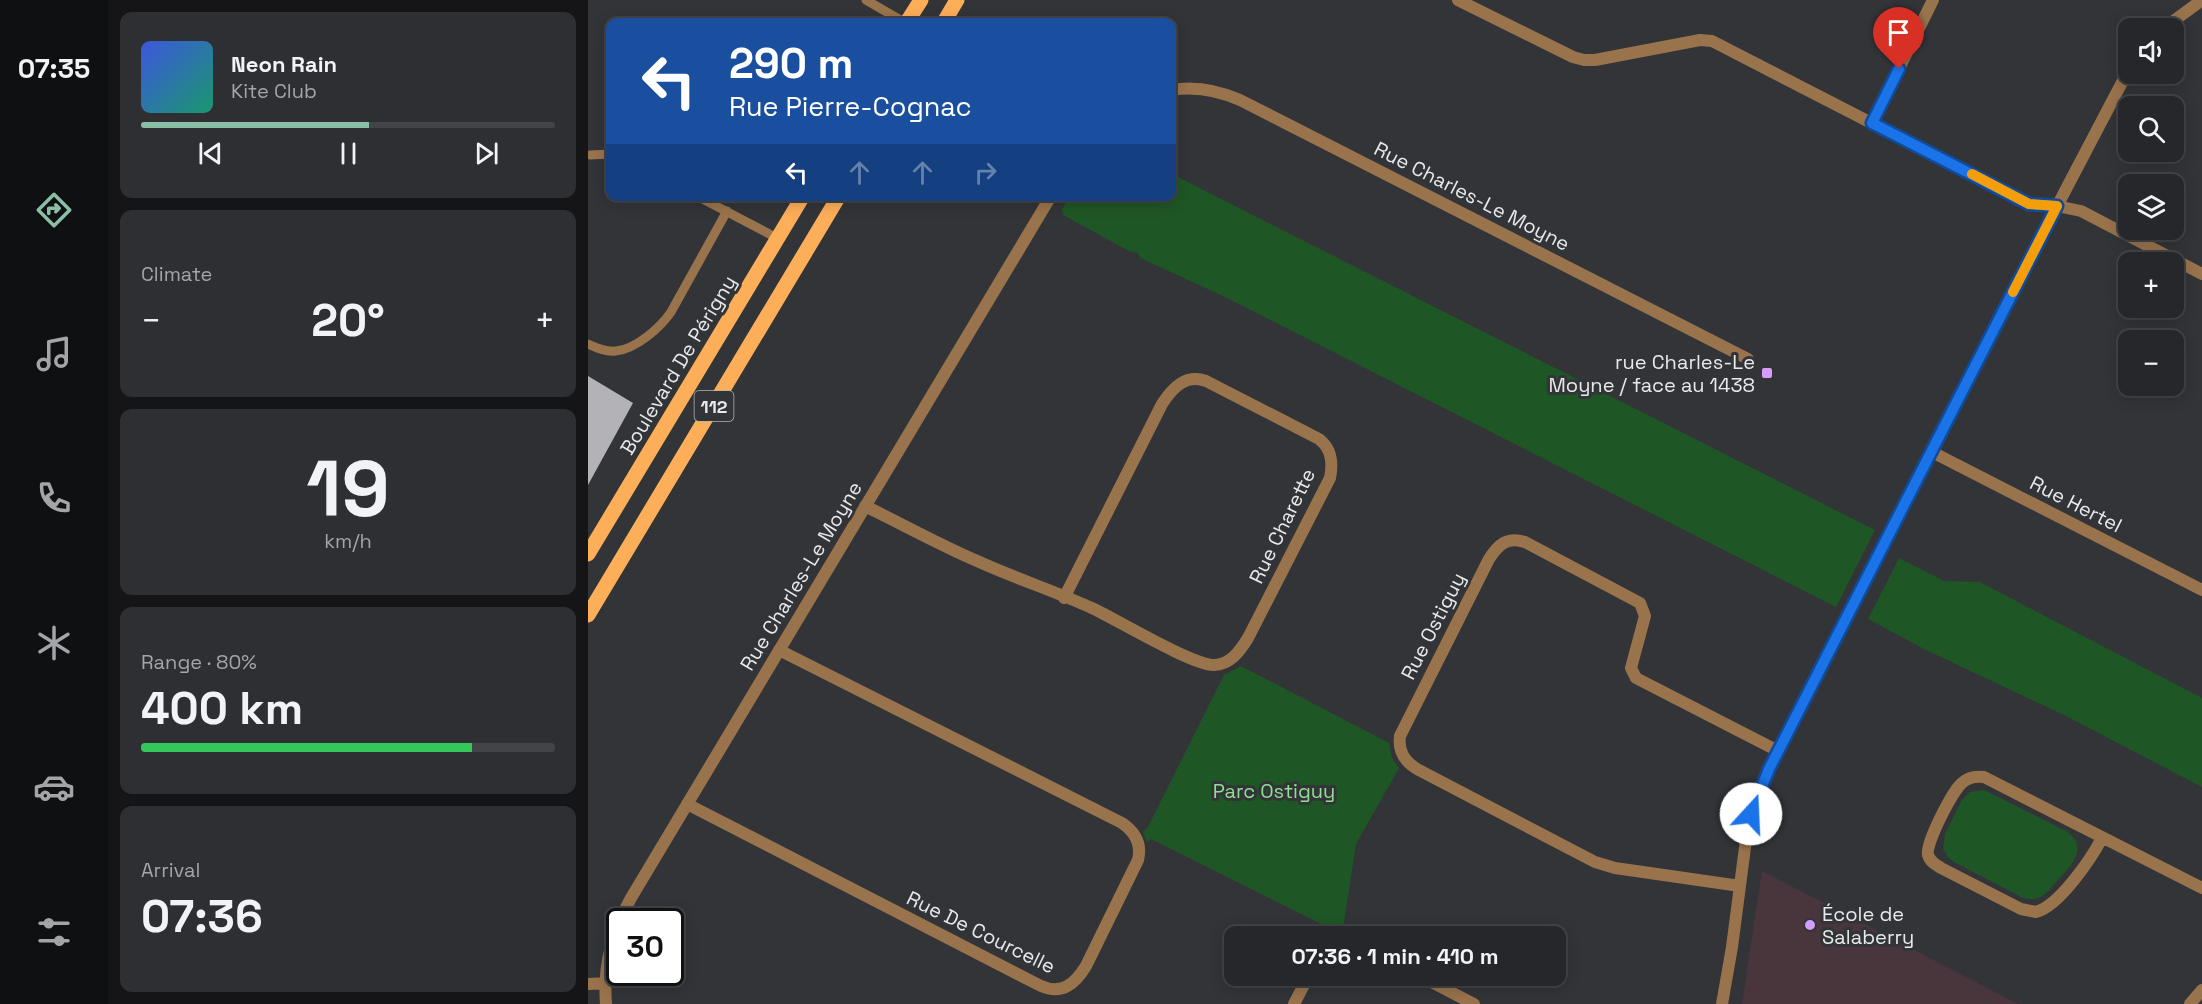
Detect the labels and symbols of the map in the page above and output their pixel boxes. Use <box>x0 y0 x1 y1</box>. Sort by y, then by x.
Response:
pin <box>1873 7 1924 69</box>
street label: Rue Charles-Le Moyne <box>1370 135 1574 257</box>
street label: Boulevard De Périgny <box>614 271 742 459</box>
place label: rue Charles-Le Moyne / face au 1438 <box>1548 349 1755 398</box>
marker: rue Charles-Le Moyne / face au 1438 <box>1760 366 1774 380</box>
road number: 112 <box>694 391 734 421</box>
street label: Rue Charette <box>1243 464 1321 588</box>
street label: Rue Hertel <box>2026 470 2126 538</box>
street label: Rue Charles-Le Moyne <box>734 477 868 675</box>
street label: Rue Ostiguy <box>1395 568 1471 684</box>
park label: Parc Ostiguy <box>1213 778 1335 804</box>
position arrow <box>1719 782 1783 846</box>
street label: Rue De Courcelle <box>902 885 1060 979</box>
place label: École de Salaberry <box>1822 901 1914 950</box>
speed limit sign: 30 <box>606 908 684 986</box>
marker: École de Salaberry <box>1803 918 1817 932</box>

